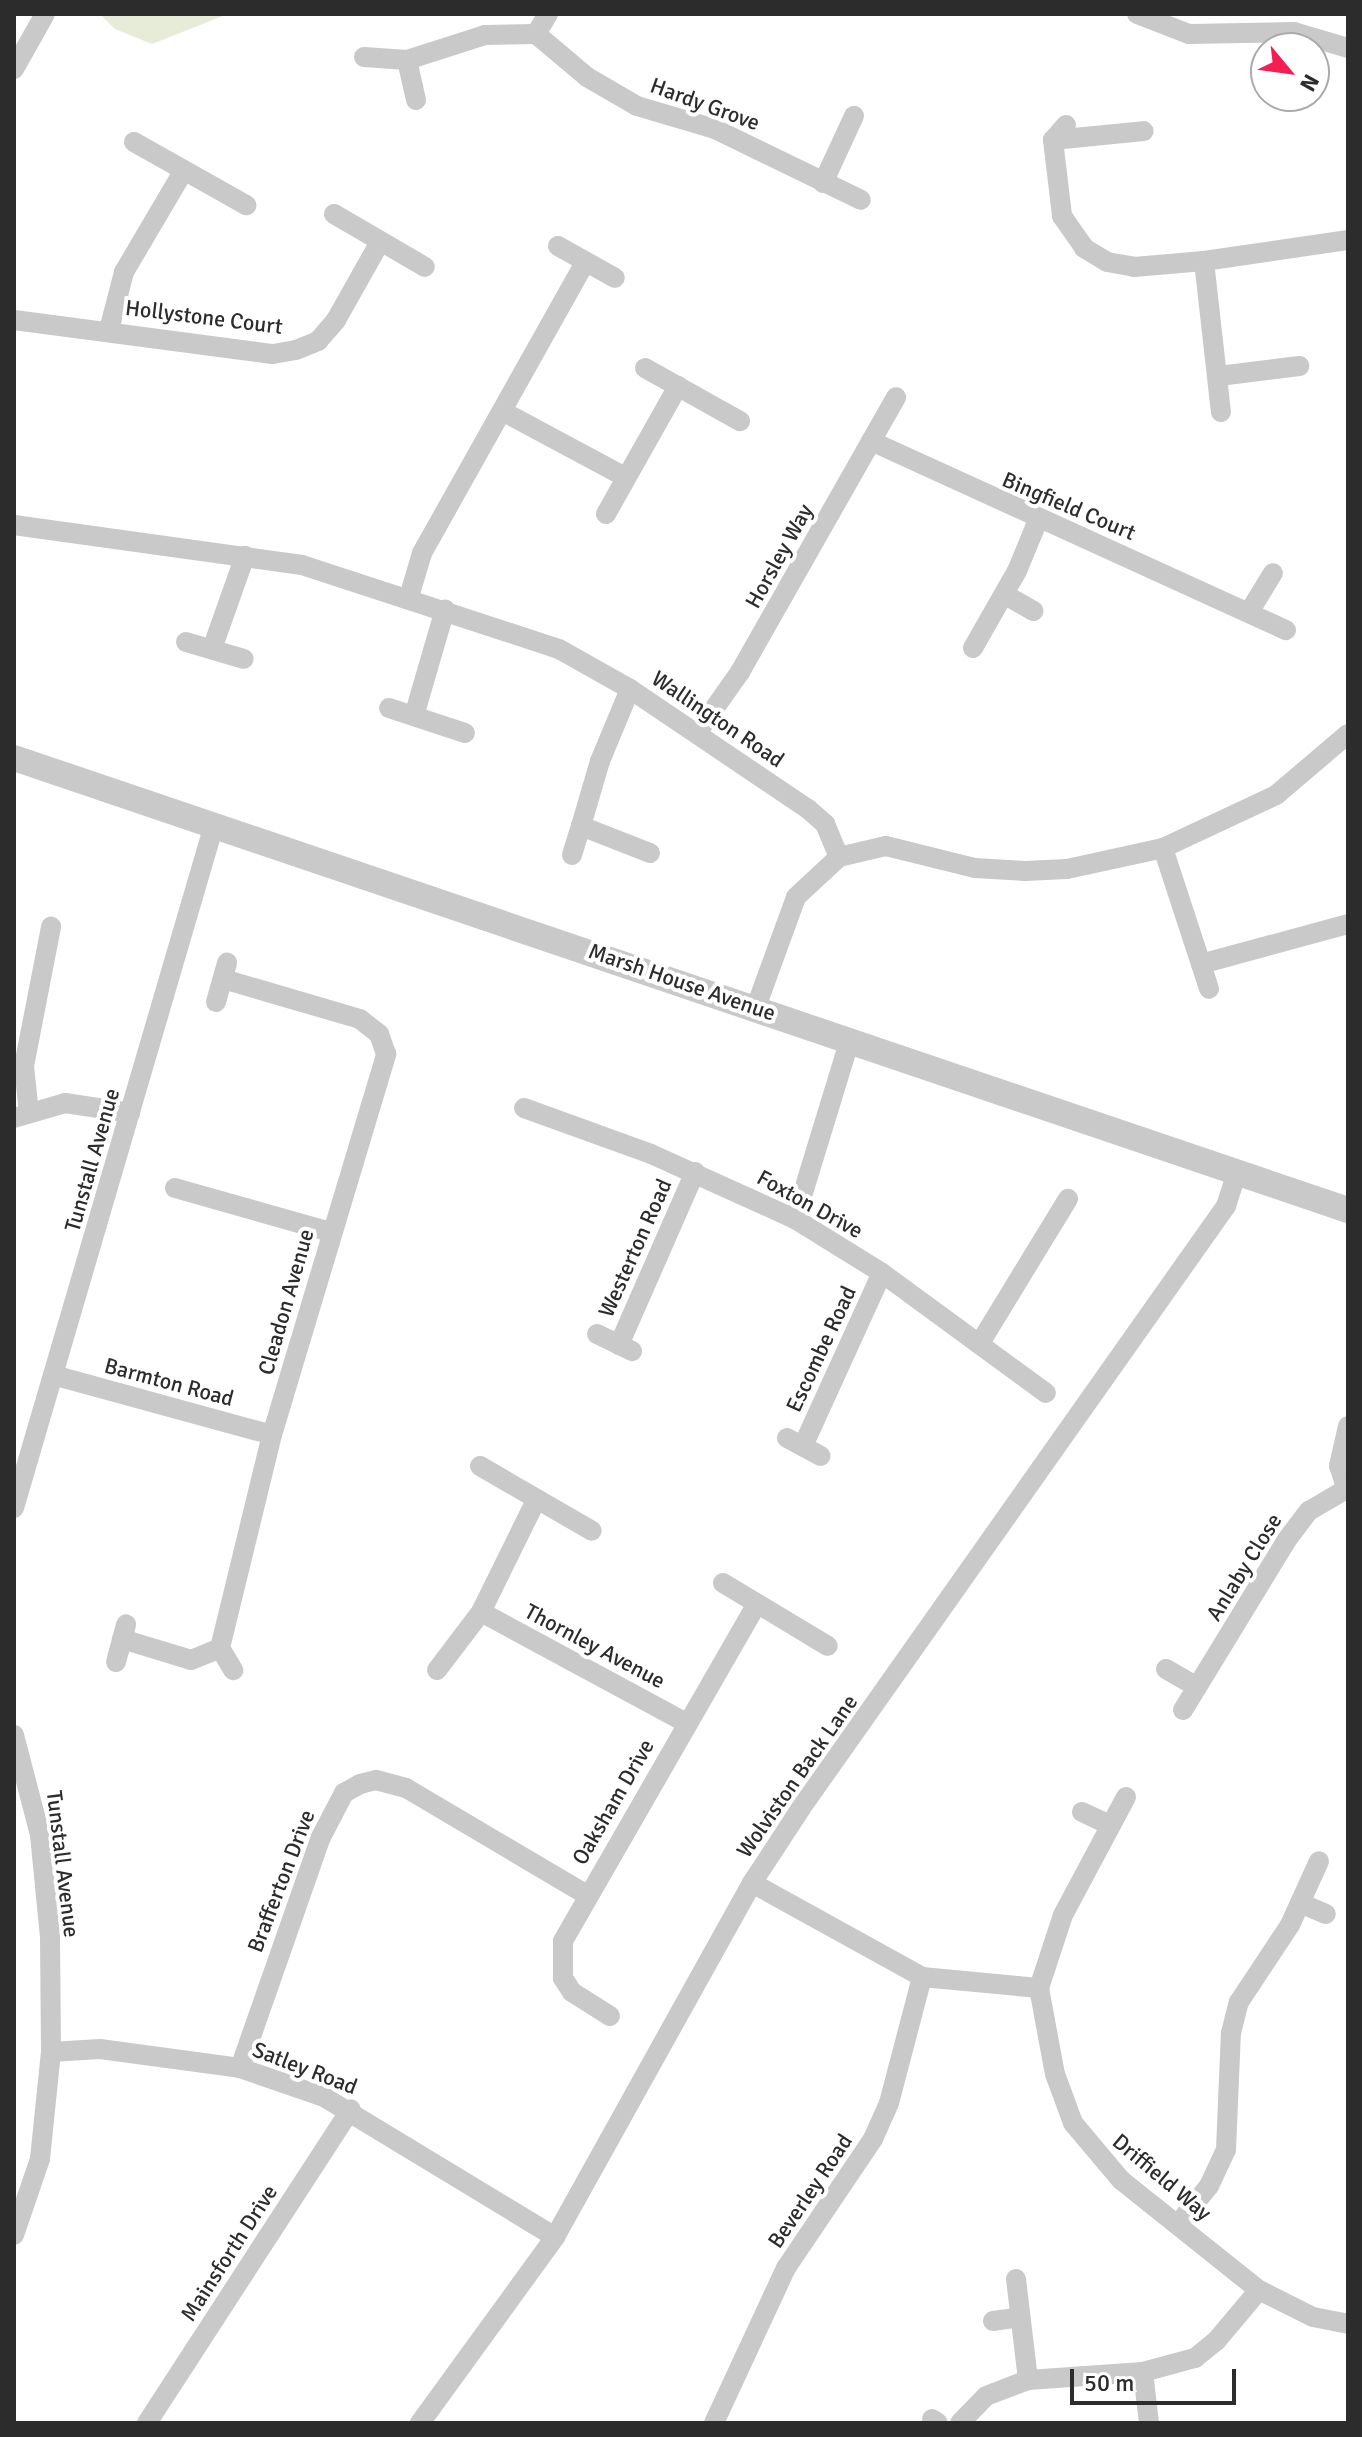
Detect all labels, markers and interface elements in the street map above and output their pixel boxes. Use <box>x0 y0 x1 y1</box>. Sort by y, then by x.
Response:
north arrow <box>1250 32 1330 112</box>
text: N <box>1294 70 1325 96</box>
street label: Hardy Grove <box>647 72 763 136</box>
street label: Hollystone Court <box>124 294 284 340</box>
street label: Bingfield Court <box>998 466 1140 546</box>
street label: Horsley Way <box>740 499 818 613</box>
street label: Wallington Road <box>647 665 789 773</box>
street label: Marsh House Avenue <box>585 938 779 1026</box>
street label: Tunstall Avenue <box>59 1085 125 1235</box>
street label: Foxton Drive <box>752 1164 868 1244</box>
street label: Westerton Road <box>593 1175 677 1321</box>
street label: Cleadon Avenue <box>253 1226 319 1378</box>
street label: Escombe Road <box>780 1282 862 1416</box>
street label: Barmton Road <box>101 1352 237 1412</box>
street label: Anlaby Close <box>1201 1509 1287 1625</box>
street label: Thornley Avenue <box>520 1598 670 1694</box>
street label: Wolviston Back Lane <box>731 1690 863 1862</box>
street label: Oaksham Drive <box>566 1734 660 1870</box>
street label: Tunstall Avenue <box>41 1789 85 1939</box>
street label: Brafferton Drive <box>242 1806 320 1956</box>
street label: Satley Road <box>249 2036 361 2100</box>
street label: Driffield Way <box>1107 2128 1217 2226</box>
street label: Beverley Road <box>762 2129 858 2253</box>
street label: Mainsforth Drive <box>175 2180 283 2326</box>
scale bar <box>1074 2353 1240 2403</box>
text: 50 m <box>1084 2368 1134 2398</box>

